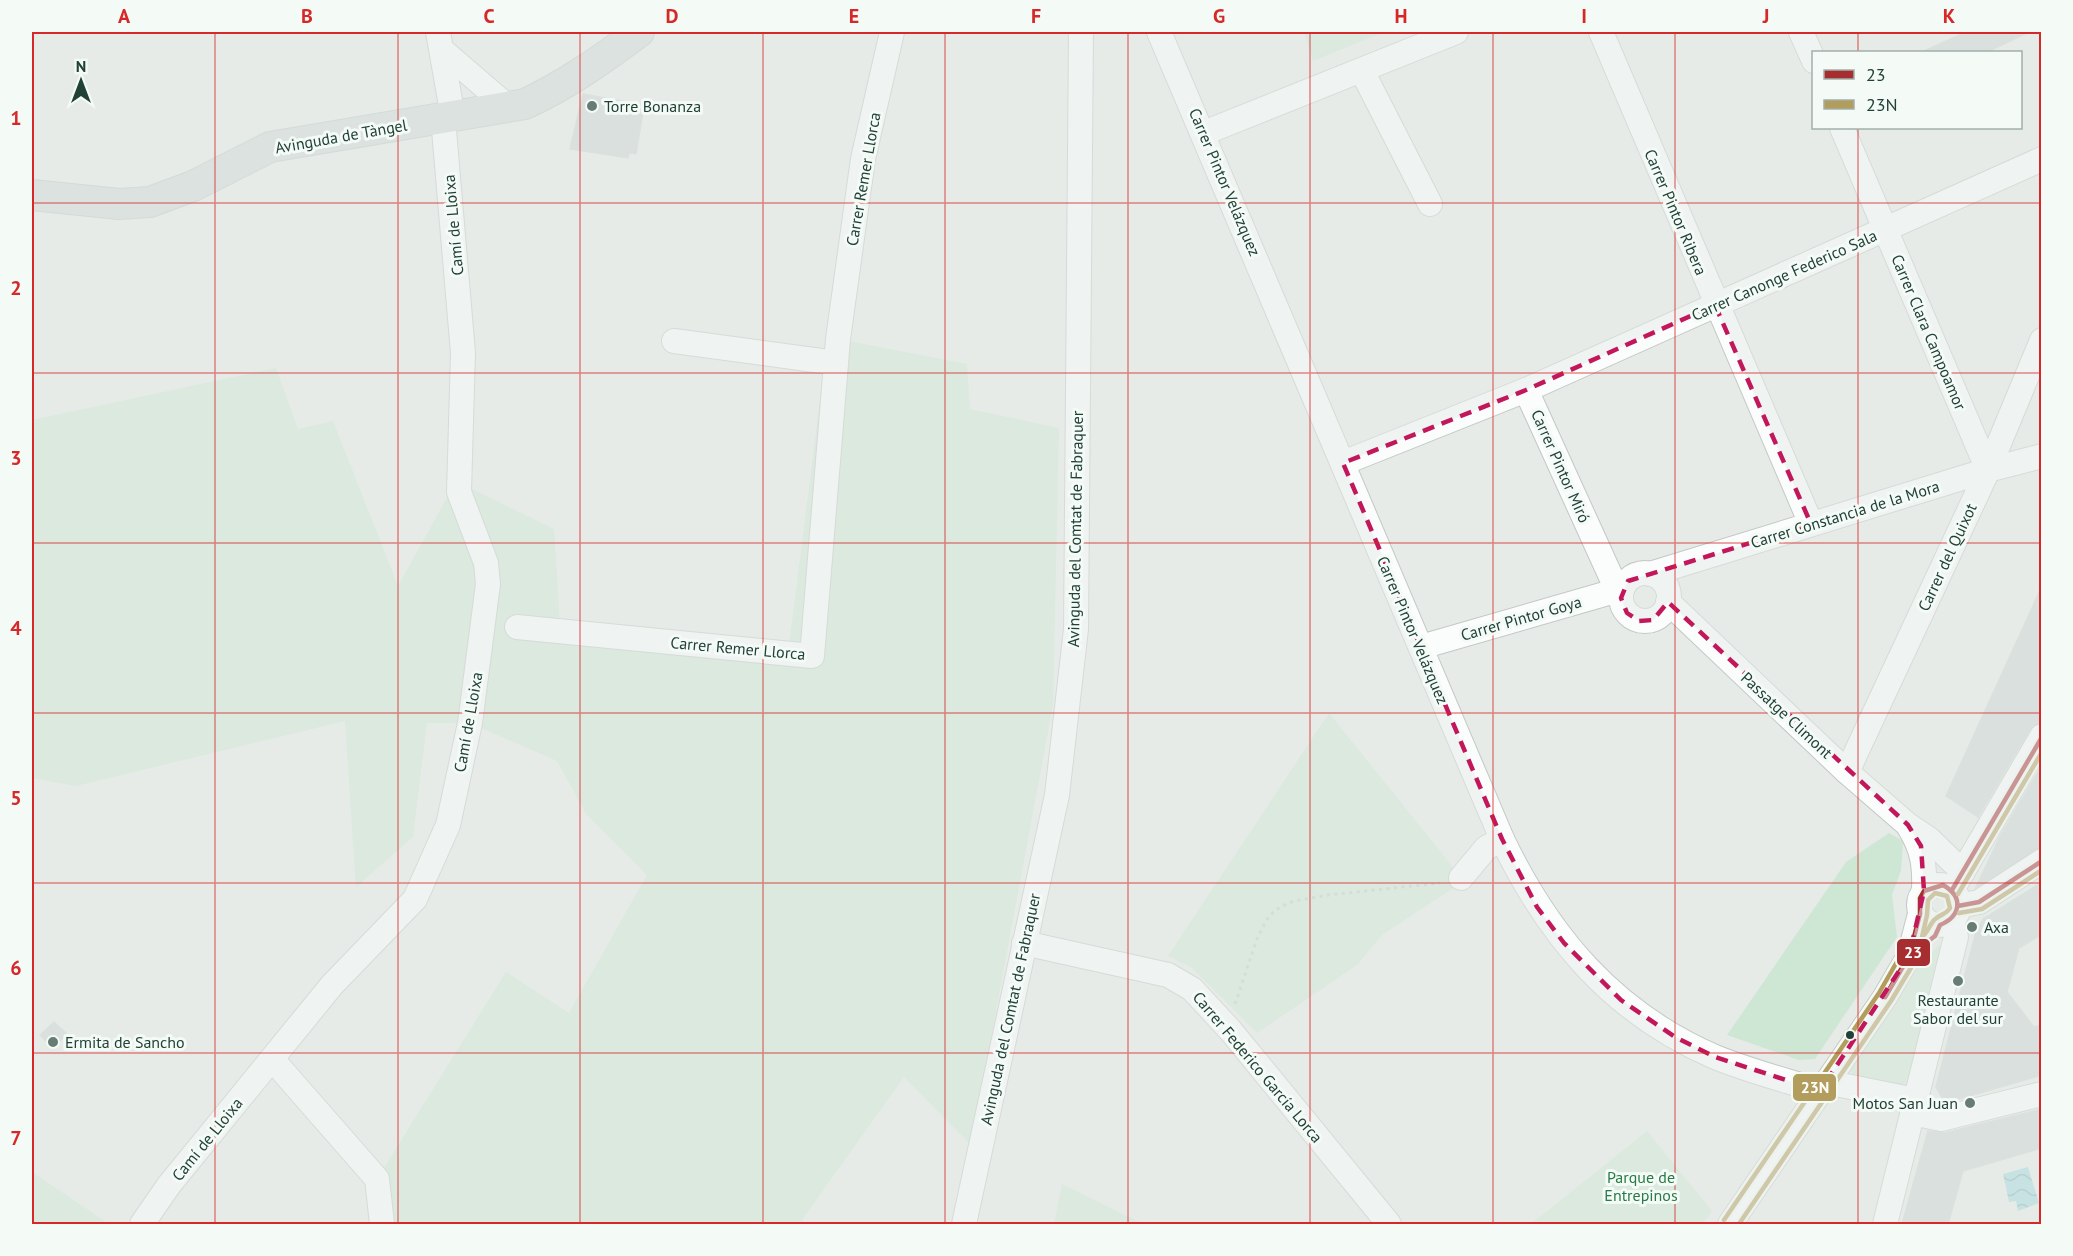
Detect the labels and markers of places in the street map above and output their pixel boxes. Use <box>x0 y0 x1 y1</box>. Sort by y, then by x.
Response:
place label: Torre Bonanza <box>604 96 701 116</box>
marker: Torre Bonanza <box>585 99 599 113</box>
place label: Axa <box>1984 917 2009 937</box>
marker: Axa <box>1965 920 1979 934</box>
marker: Restaurante Sabor del sur <box>1951 974 1965 988</box>
place label: Restaurante Sabor del sur <box>1913 990 2003 1028</box>
unlabelled marker <box>1844 1029 1856 1041</box>
place label: Ermita de Sancho <box>65 1032 185 1052</box>
marker: Ermita de Sancho <box>46 1035 60 1049</box>
place label: Motos San Juan <box>1853 1093 1958 1113</box>
marker: Motos San Juan <box>1963 1096 1977 1110</box>

